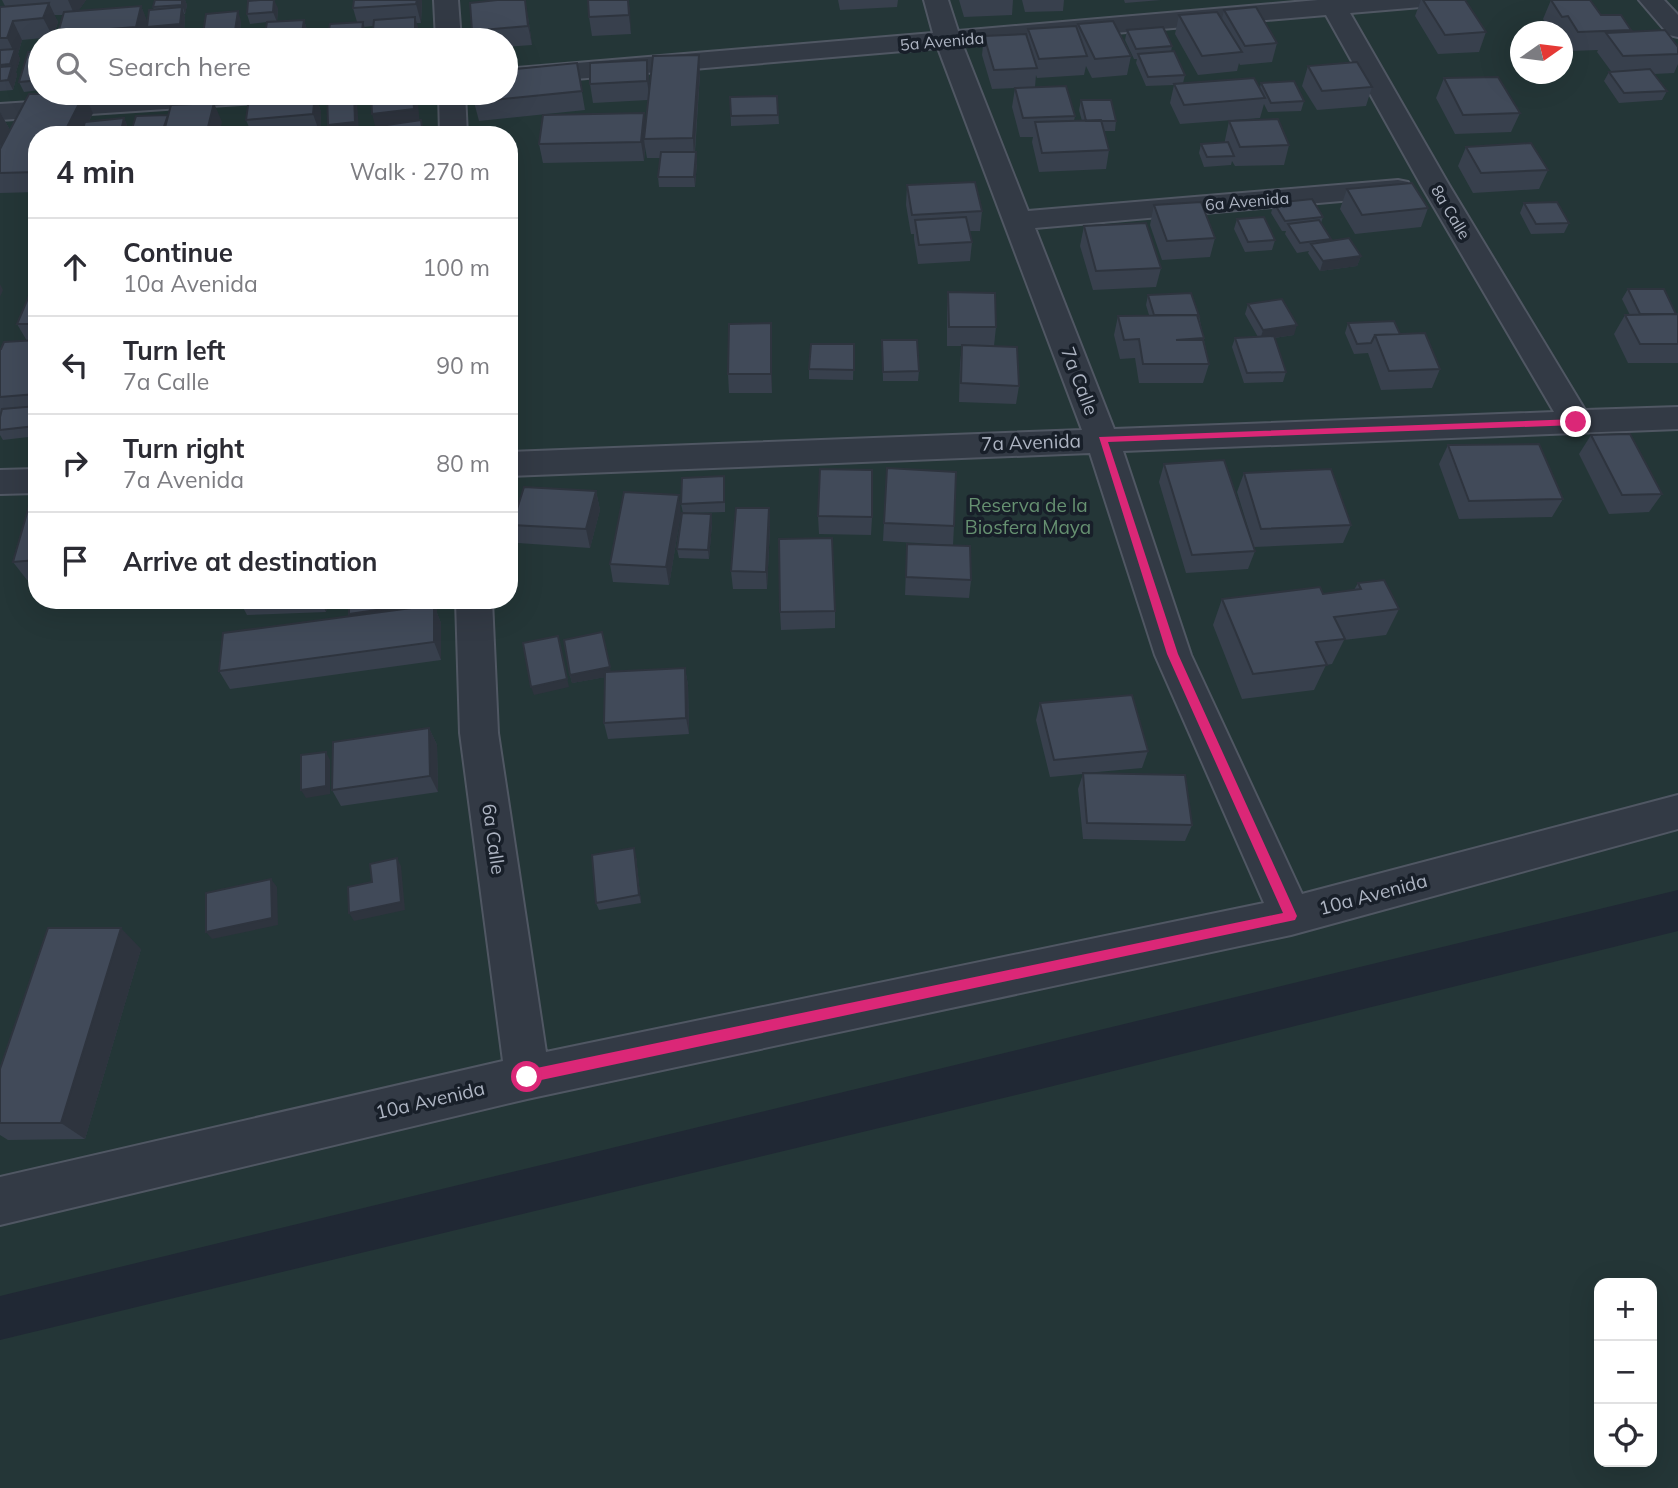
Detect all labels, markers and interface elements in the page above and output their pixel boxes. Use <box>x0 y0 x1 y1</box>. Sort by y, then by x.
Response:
north arrow <box>1510 21 1573 84</box>
street label: 5a Avenida <box>899 27 985 55</box>
search box <box>28 28 518 105</box>
icon: search <box>52 48 90 86</box>
text: Search here <box>108 50 251 83</box>
text: 4 min <box>56 153 135 191</box>
text: Walk · 270 m <box>350 157 490 186</box>
street label: 8a Calle <box>1427 181 1475 243</box>
street label: 6a Avenida <box>1204 187 1290 215</box>
text: Continue <box>123 236 233 269</box>
icon: ahead <box>56 248 94 286</box>
text: 100 m <box>422 253 490 282</box>
text: 10a Avenida <box>123 269 258 298</box>
text: Turn left <box>123 334 225 367</box>
street label: 7a Calle <box>1056 343 1104 419</box>
icon: left <box>56 346 94 384</box>
text: 90 m <box>436 351 490 380</box>
text: 7a Calle <box>123 367 209 396</box>
route end <box>1560 406 1591 437</box>
street label: 7a Avenida <box>981 428 1081 456</box>
text: Turn right <box>123 432 244 465</box>
icon: right <box>56 444 94 482</box>
text: 80 m <box>436 449 490 478</box>
text: 7a Avenida <box>123 465 244 494</box>
park label: Reserva de la Biosfera Maya <box>965 493 1091 539</box>
icon: arrive <box>56 542 94 580</box>
text: Arrive at destination <box>123 545 378 578</box>
street label: 6a Calle <box>477 802 511 876</box>
street label: 10a Avenida <box>1316 868 1430 920</box>
route start <box>511 1061 542 1092</box>
street label: 10a Avenida <box>373 1076 487 1124</box>
map controls <box>1594 1278 1657 1467</box>
button: + <box>1594 1278 1657 1341</box>
button: − <box>1594 1341 1657 1404</box>
button: locate <box>1594 1404 1657 1467</box>

